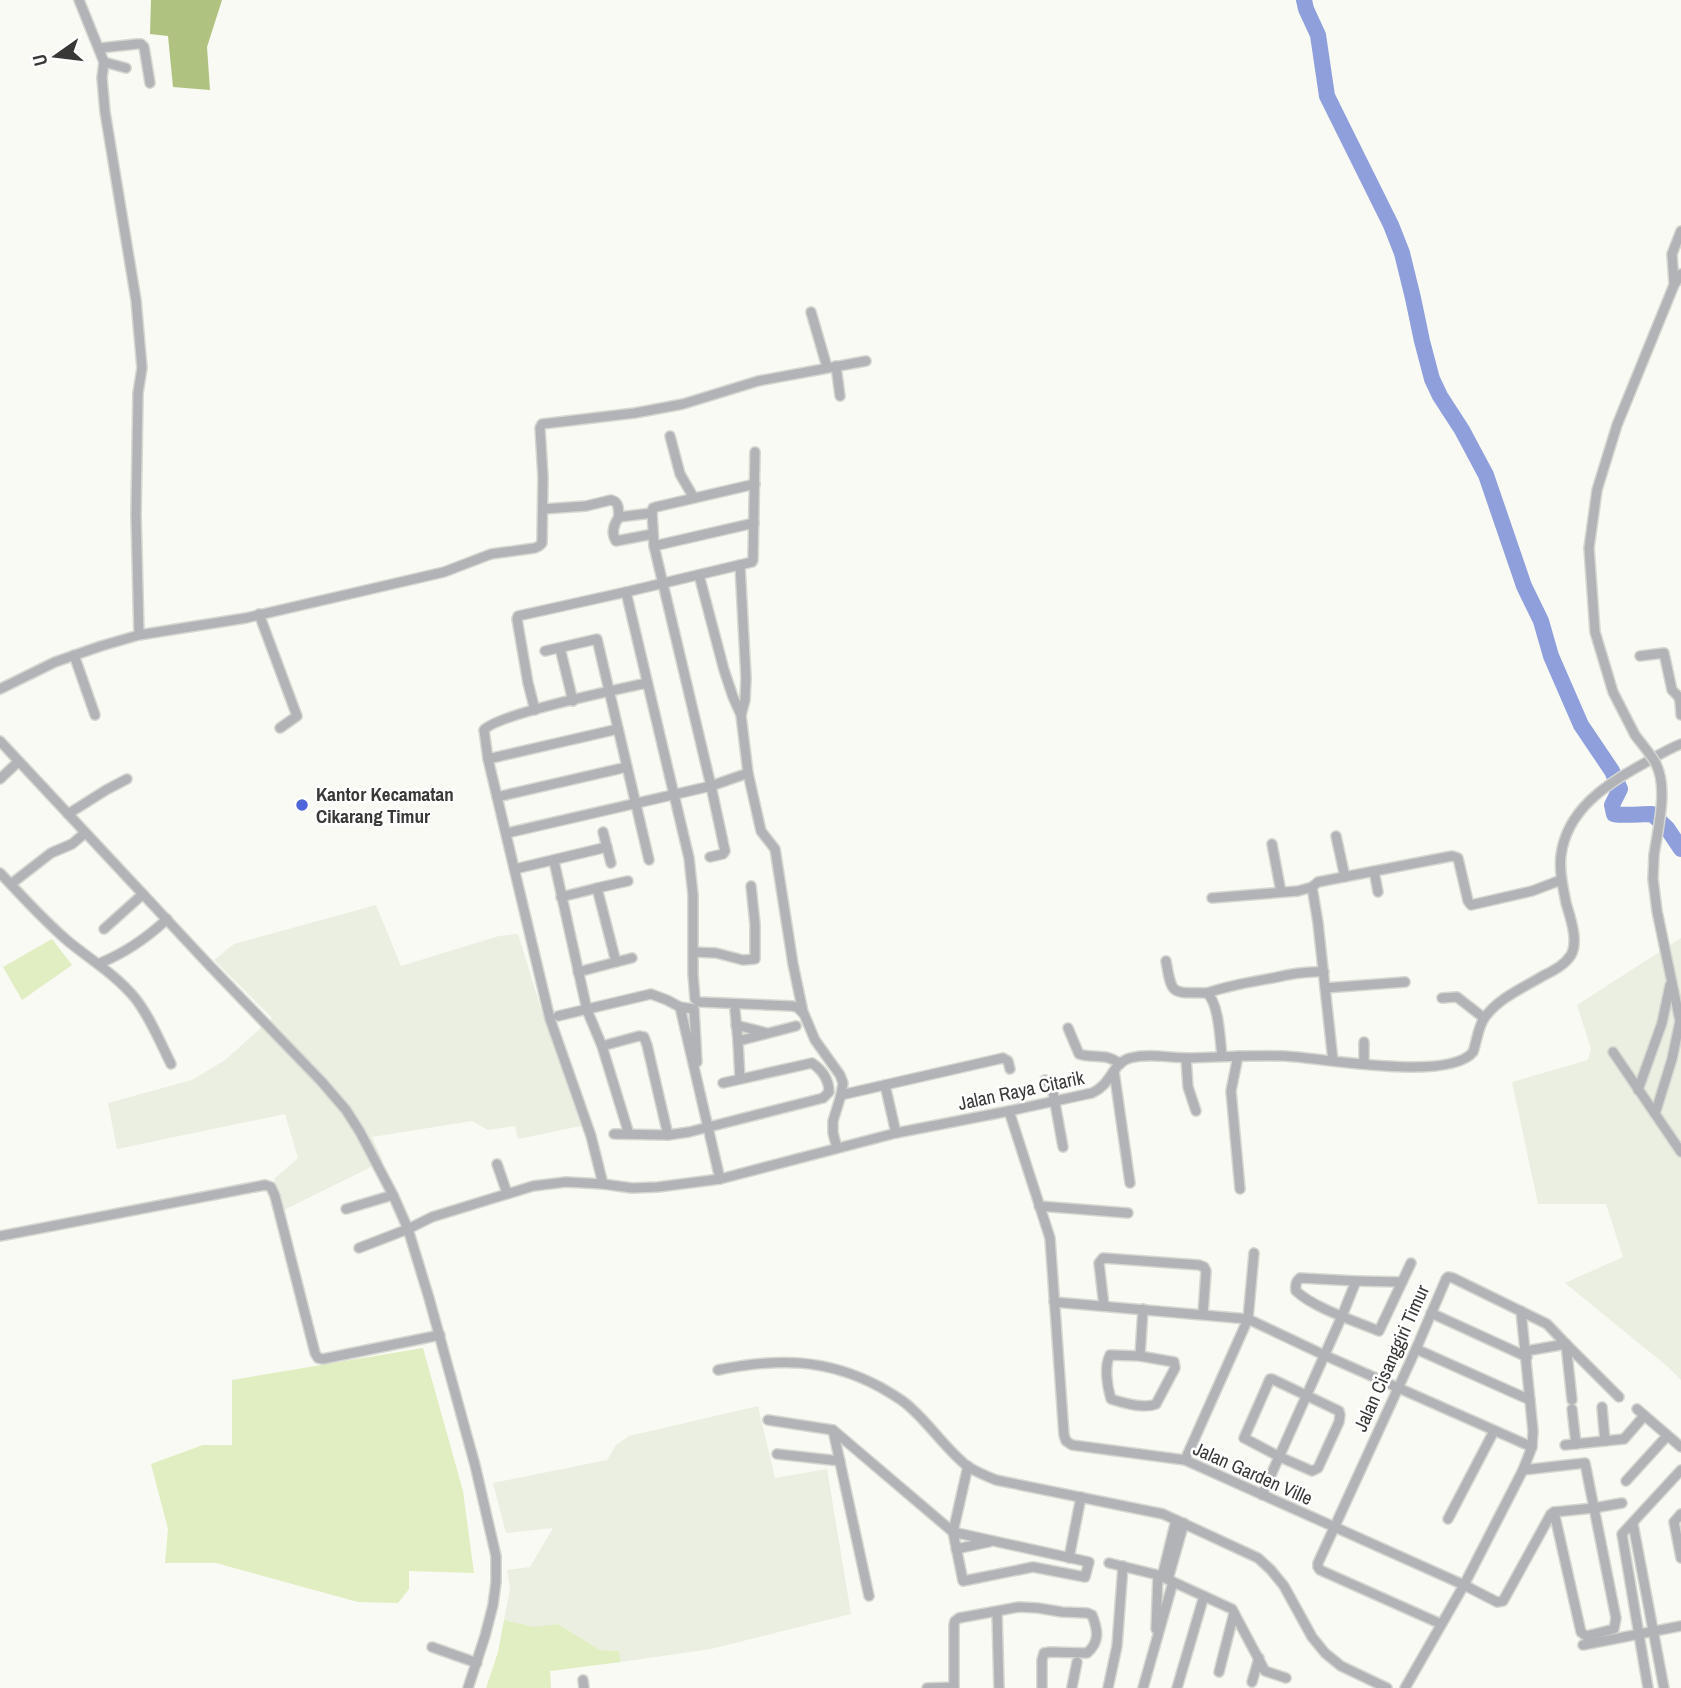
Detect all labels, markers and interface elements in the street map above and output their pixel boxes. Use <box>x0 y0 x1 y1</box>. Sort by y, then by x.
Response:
north arrow <box>21 21 91 91</box>
text: U <box>26 52 53 69</box>
place label: Kantor Kecamatan Cikarang Timur <box>316 781 454 829</box>
marker: Kantor Kecamatan Cikarang Timur <box>294 797 310 813</box>
street label: Jalan Raya Citarik <box>956 1064 1087 1116</box>
street label: Jalan Cisanggiri Timur <box>1347 1280 1435 1435</box>
street label: Jalan Garden Ville <box>1189 1435 1317 1511</box>

